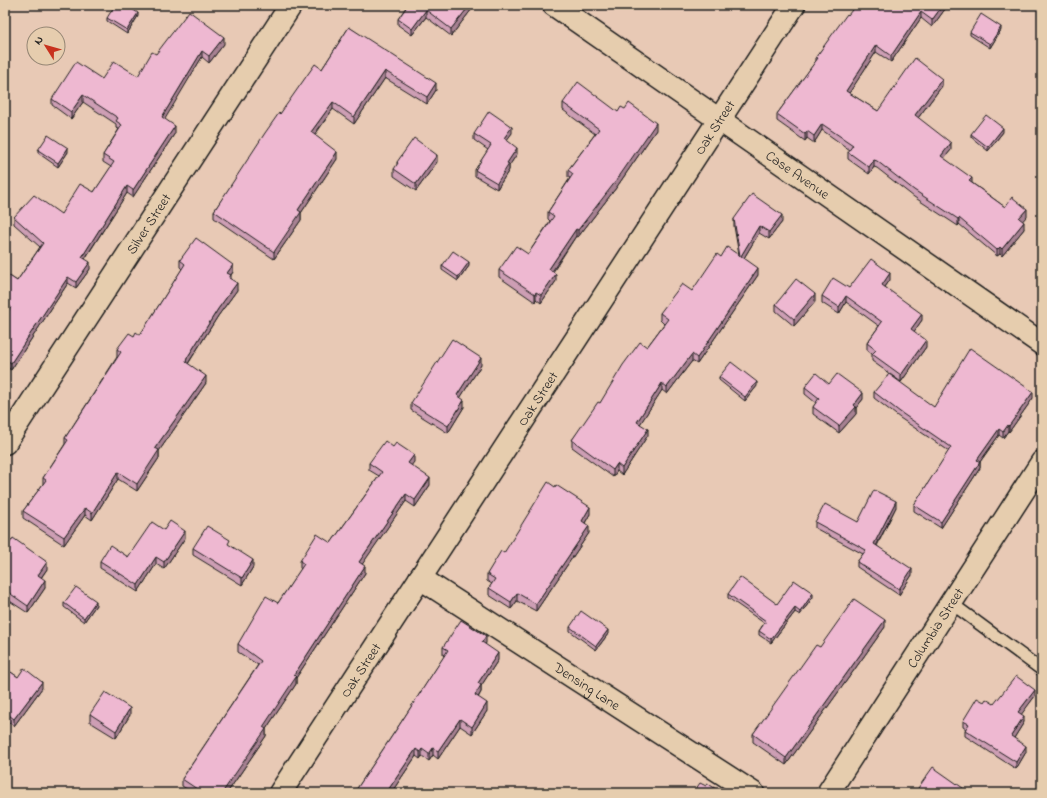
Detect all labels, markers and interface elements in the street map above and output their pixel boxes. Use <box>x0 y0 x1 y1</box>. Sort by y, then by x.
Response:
north arrow <box>26 26 66 66</box>
text: N <box>30 33 47 48</box>
street label: Oak Street <box>690 96 741 160</box>
street label: Case Avenue <box>761 146 834 206</box>
street label: Silver Street <box>122 190 177 259</box>
street label: Oak Street <box>513 367 564 431</box>
street label: Columbia Street <box>902 584 970 673</box>
street label: Oak Street <box>336 639 387 702</box>
street label: Densing Lane <box>548 657 625 717</box>

